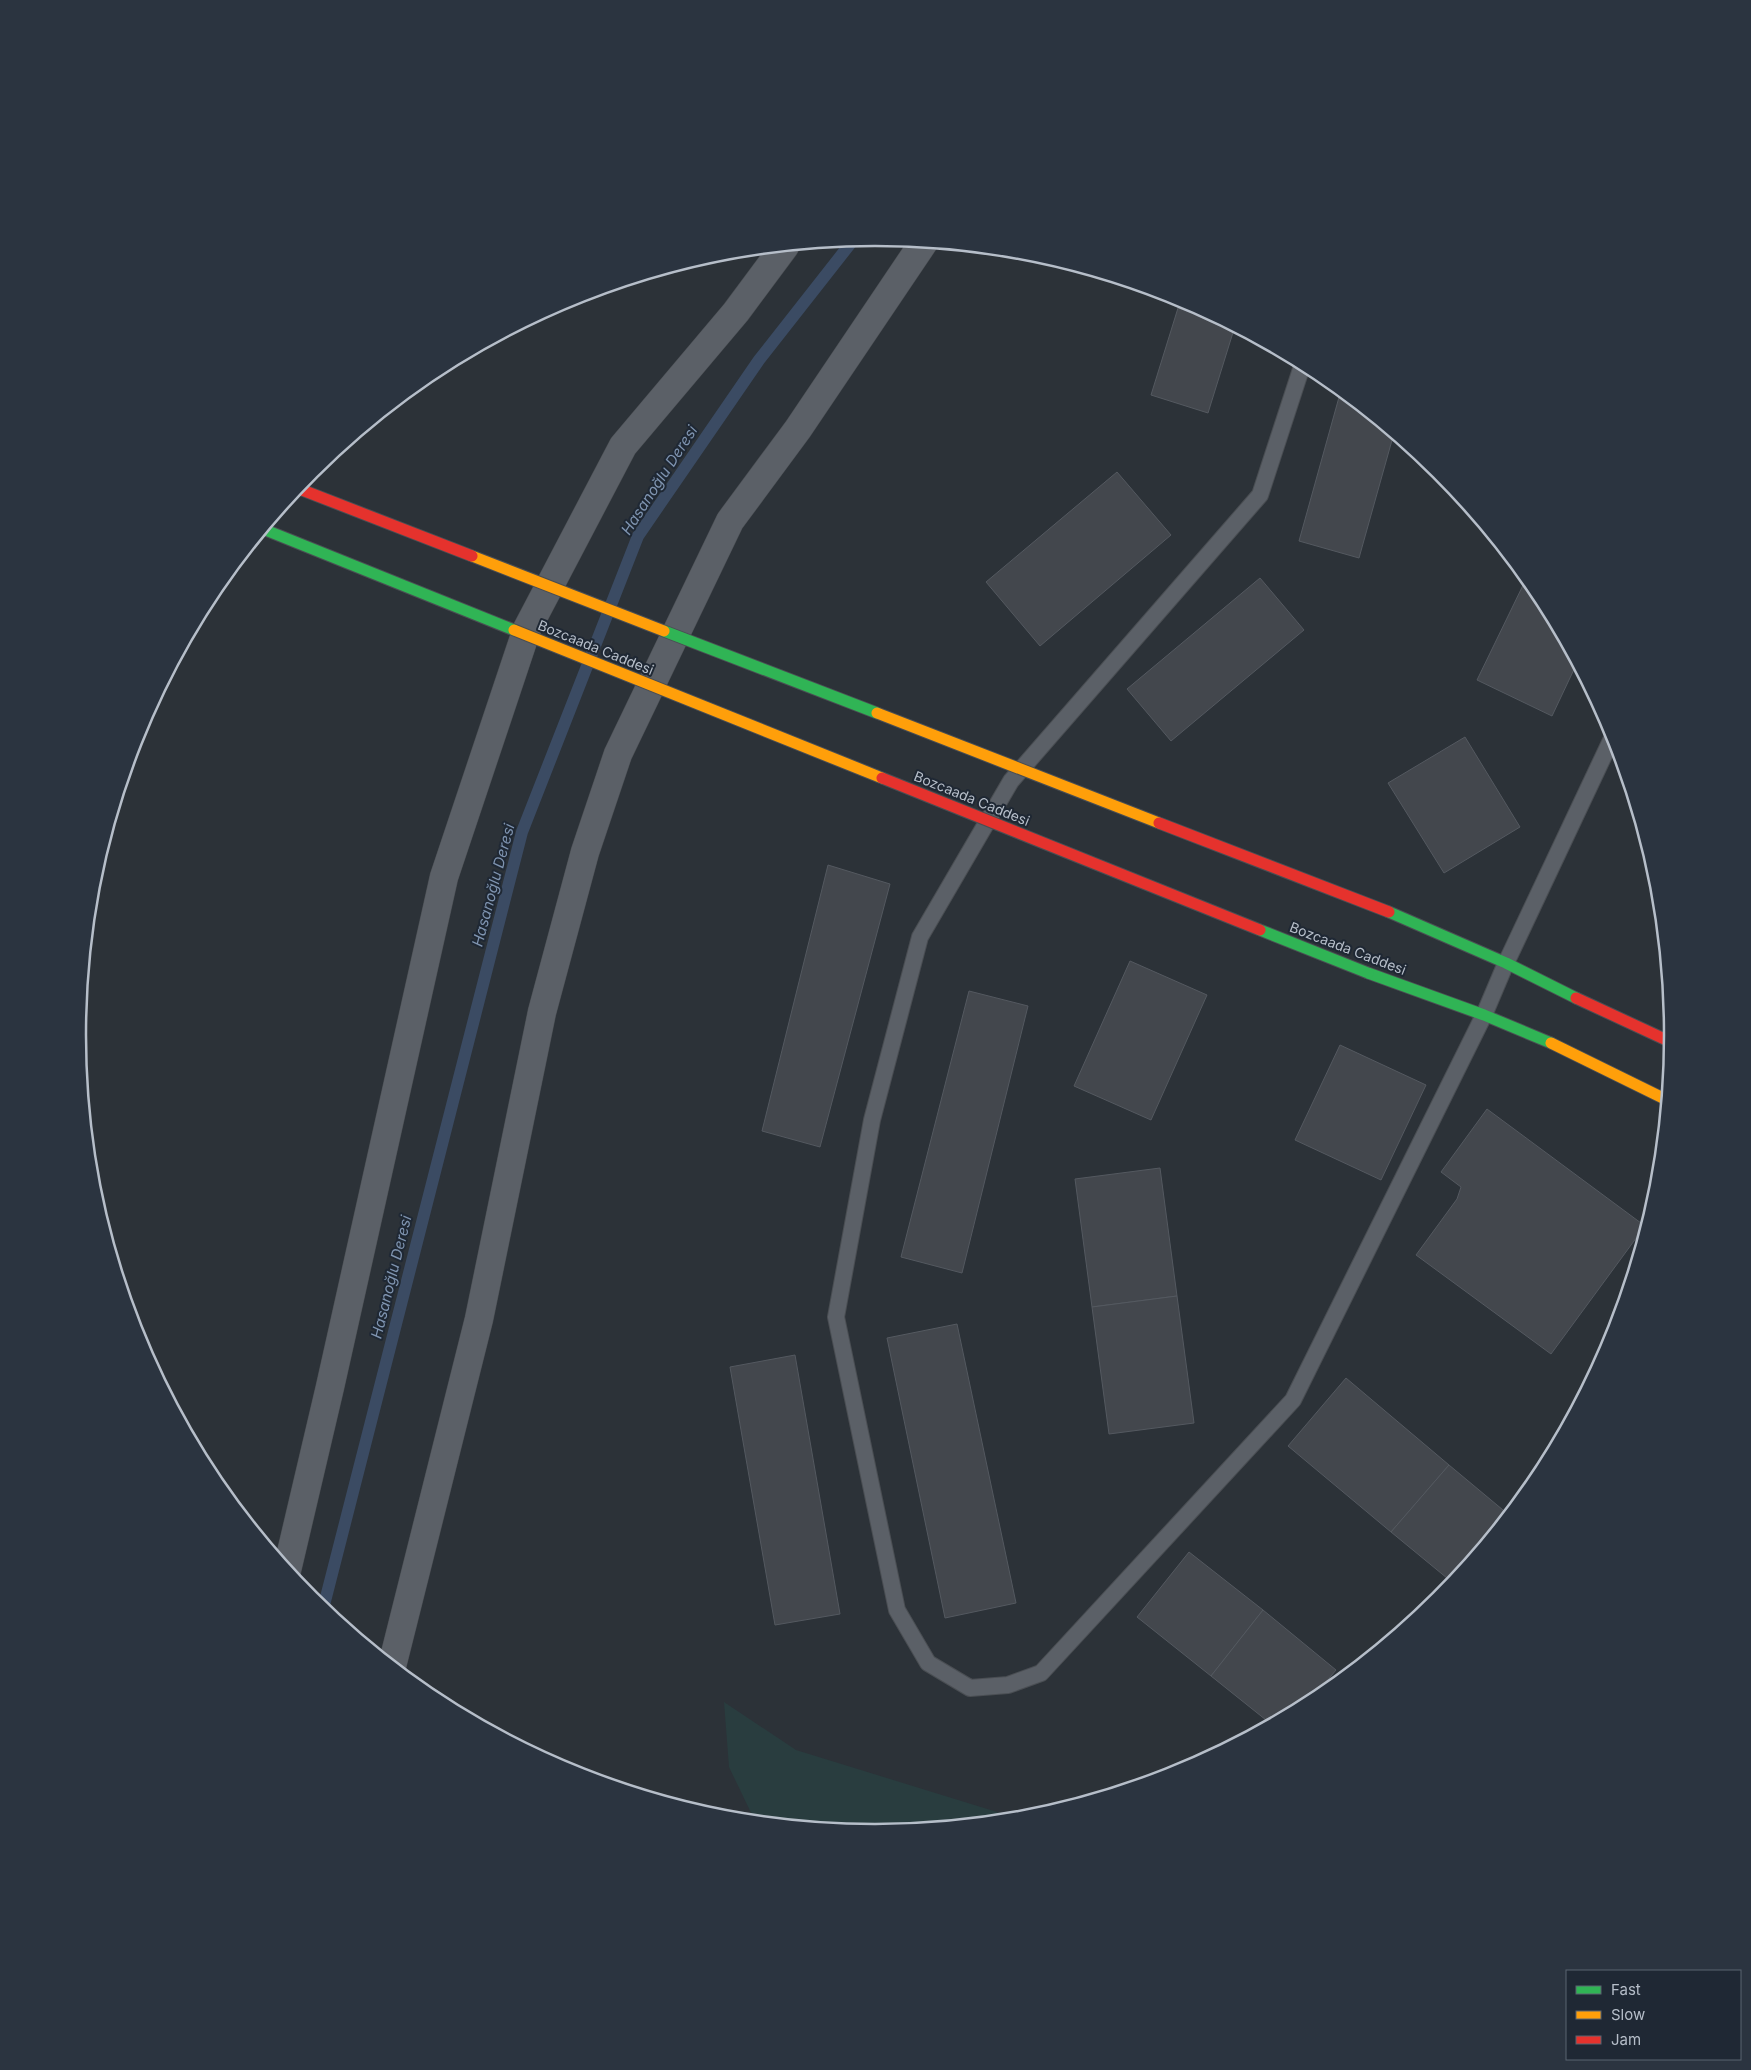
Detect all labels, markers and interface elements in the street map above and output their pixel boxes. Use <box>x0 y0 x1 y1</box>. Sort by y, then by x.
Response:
water label: Hasanoğlu Deresi <box>617 422 702 538</box>
street label: Bozcaada Caddesi <box>536 616 656 678</box>
street label: Bozcaada Caddesi <box>912 767 1032 829</box>
water label: Hasanoğlu Deresi <box>467 821 519 948</box>
street label: Bozcaada Caddesi <box>1287 918 1409 978</box>
water label: Hasanoğlu Deresi <box>367 1213 416 1341</box>
legend <box>1566 1970 1741 2060</box>
text: Fast <box>1611 1980 1641 1999</box>
text: Slow <box>1611 2005 1645 2024</box>
text: Jam <box>1611 2030 1641 2049</box>

